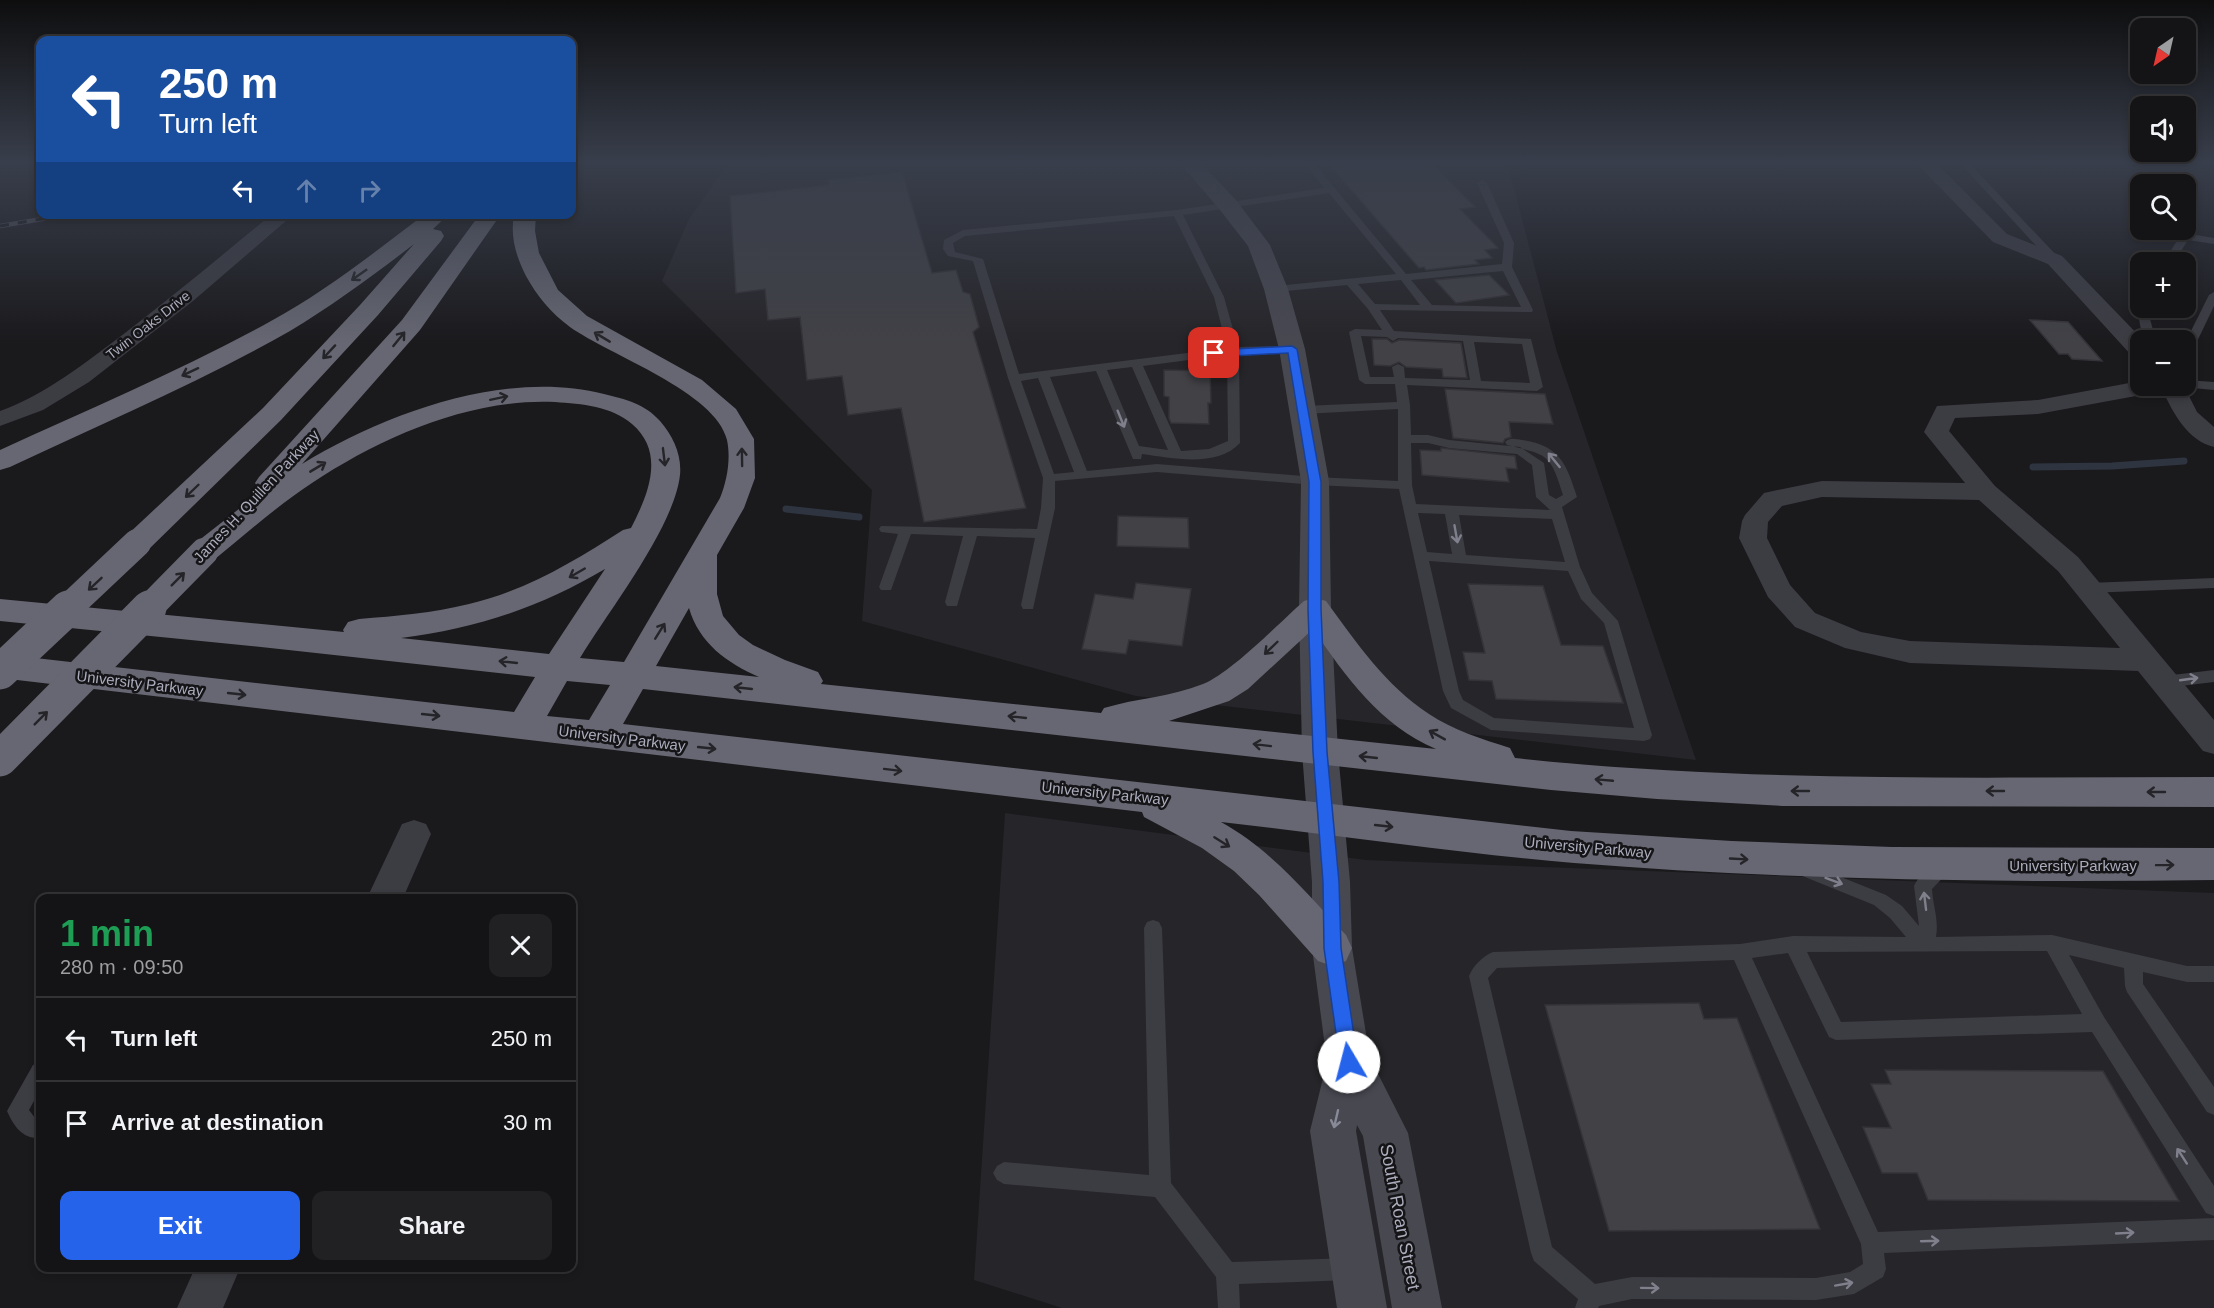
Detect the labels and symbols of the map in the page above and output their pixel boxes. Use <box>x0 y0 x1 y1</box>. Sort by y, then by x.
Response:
north arrow <box>2130 18 2196 84</box>
one-way arrow <box>351 269 367 281</box>
street label: Twin Oaks Drive <box>103 287 193 363</box>
pin <box>1188 327 1239 378</box>
one-way arrow <box>393 331 406 347</box>
one-way arrow <box>594 331 611 343</box>
one-way arrow <box>322 345 337 360</box>
one-way arrow <box>181 366 199 378</box>
one-way arrow <box>489 392 509 403</box>
one-way arrow <box>1116 409 1127 428</box>
street label: James H. Quillen Parkway <box>190 426 323 566</box>
one-way arrow <box>659 447 670 467</box>
one-way arrow <box>736 448 748 467</box>
one-way arrow <box>1548 452 1561 468</box>
one-way arrow <box>309 460 326 472</box>
one-way arrow <box>185 483 200 497</box>
one-way arrow <box>1451 524 1462 544</box>
one-way arrow <box>569 567 586 579</box>
one-way arrow <box>170 571 185 586</box>
one-way arrow <box>87 576 102 591</box>
one-way arrow <box>654 623 666 640</box>
one-way arrow <box>1264 640 1279 655</box>
one-way arrow <box>498 656 518 667</box>
street label: University Parkway <box>76 667 205 699</box>
one-way arrow <box>2179 673 2199 684</box>
one-way arrow <box>734 682 754 693</box>
one-way arrow <box>226 689 246 700</box>
one-way arrow <box>34 710 48 725</box>
one-way arrow <box>420 710 440 721</box>
one-way arrow <box>1008 711 1028 722</box>
street label: University Parkway <box>558 722 687 754</box>
one-way arrow <box>1429 729 1446 741</box>
one-way arrow <box>1252 740 1272 751</box>
one-way arrow <box>696 743 716 754</box>
one-way arrow <box>1358 751 1378 762</box>
one-way arrow <box>883 764 903 775</box>
one-way arrow <box>1594 775 1614 786</box>
street label: University Parkway <box>1041 778 1170 808</box>
one-way arrow <box>1791 785 1811 797</box>
one-way arrow <box>1986 785 2006 797</box>
one-way arrow <box>2146 786 2166 798</box>
one-way arrow <box>1373 820 1393 831</box>
street label: University Parkway <box>1524 833 1653 861</box>
one-way arrow <box>1214 835 1231 848</box>
one-way arrow <box>1728 854 1748 865</box>
street label: University Parkway <box>2009 857 2137 874</box>
one-way arrow <box>2154 859 2174 870</box>
one-way arrow <box>1824 876 1843 887</box>
one-way arrow <box>1919 892 1930 911</box>
position arrow <box>1317 1030 1381 1094</box>
one-way arrow <box>1329 1109 1341 1128</box>
street label: South Roan Street <box>1376 1142 1424 1292</box>
one-way arrow <box>2176 1148 2188 1165</box>
one-way arrow <box>2115 1227 2134 1238</box>
one-way arrow <box>1920 1235 1940 1246</box>
one-way arrow <box>1834 1279 1854 1290</box>
one-way arrow <box>1639 1282 1659 1294</box>

